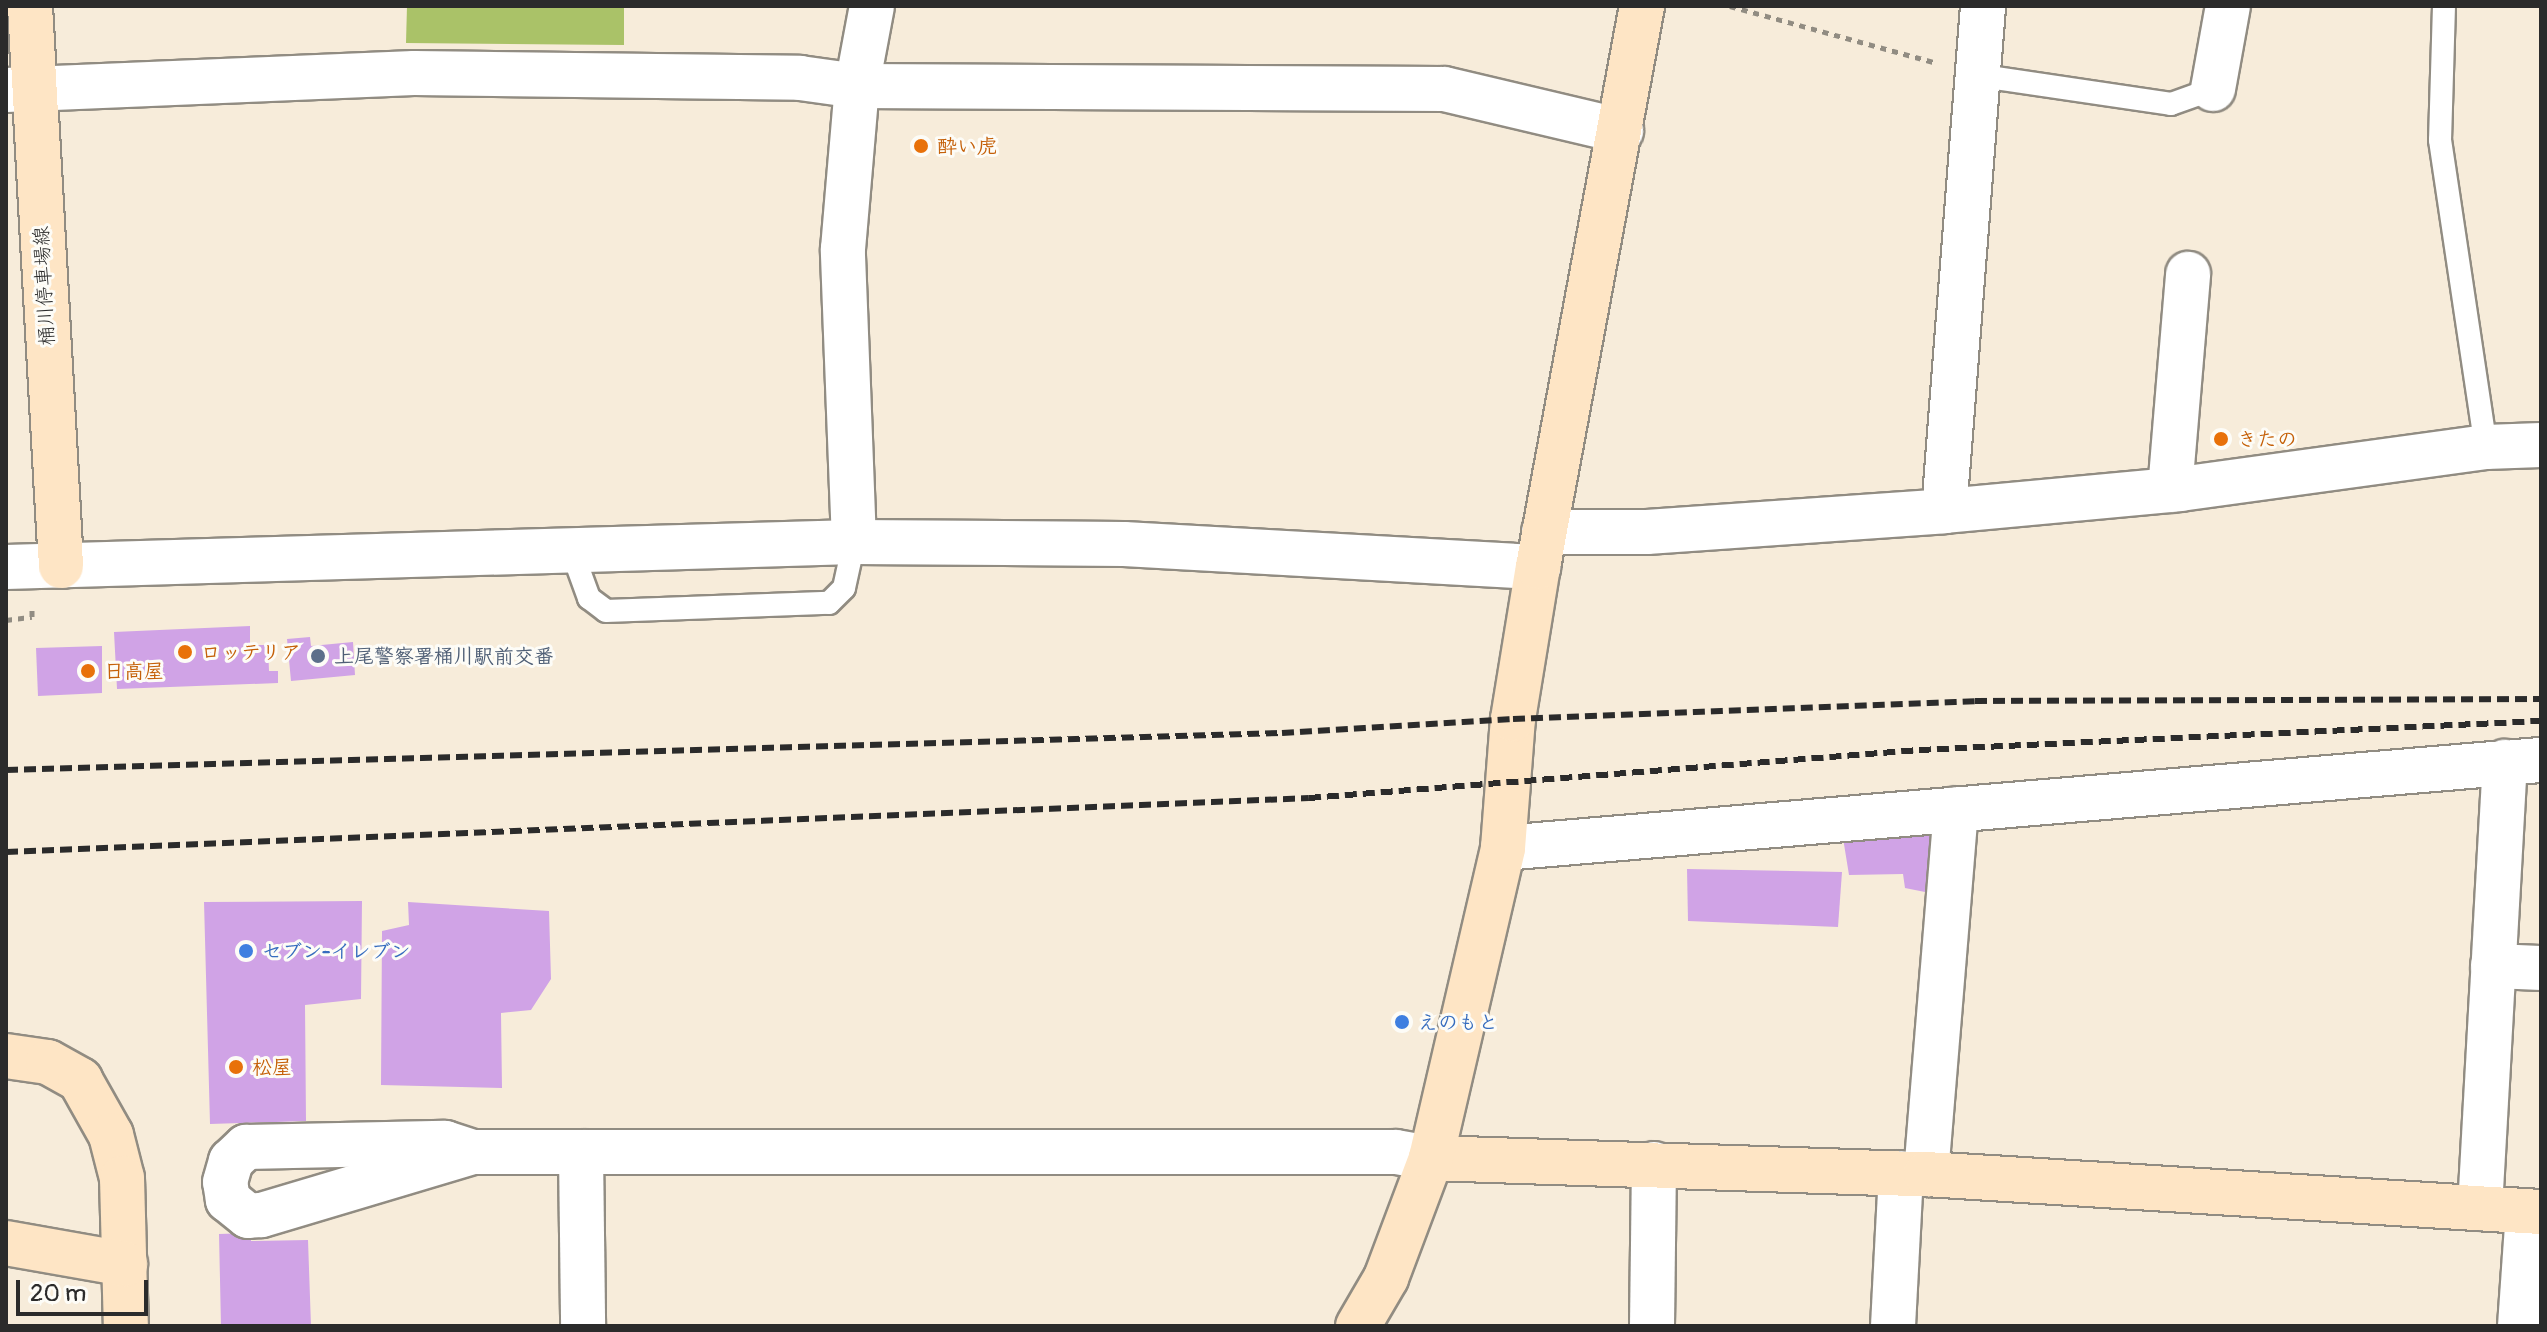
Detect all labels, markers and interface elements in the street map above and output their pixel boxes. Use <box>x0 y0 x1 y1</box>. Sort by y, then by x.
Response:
place label: 酔い虎 <box>937 134 997 158</box>
marker: 酔い虎 <box>912 137 930 155</box>
street label: 桶川停車場線 <box>29 225 59 347</box>
place label: きたの <box>2237 427 2297 451</box>
marker: きたの <box>2212 430 2230 448</box>
place label: ロッテリア <box>201 640 301 664</box>
marker: ロッテリア <box>176 643 194 661</box>
place label: 上尾警察署桶川駅前交番 <box>334 644 554 668</box>
marker: 上尾警察署桶川駅前交番 <box>309 647 327 665</box>
place label: 日高屋 <box>104 659 164 683</box>
marker: 日高屋 <box>79 662 97 680</box>
place label: セブン-イレブン <box>262 939 411 963</box>
marker: セブン-イレブン <box>237 942 255 960</box>
place label: えのもと <box>1418 1010 1498 1034</box>
marker: えのもと <box>1393 1013 1411 1031</box>
place label: 松屋 <box>252 1055 292 1079</box>
marker: 松屋 <box>227 1058 245 1076</box>
scale bar <box>20 1264 152 1314</box>
text: 20 m <box>30 1279 86 1308</box>

